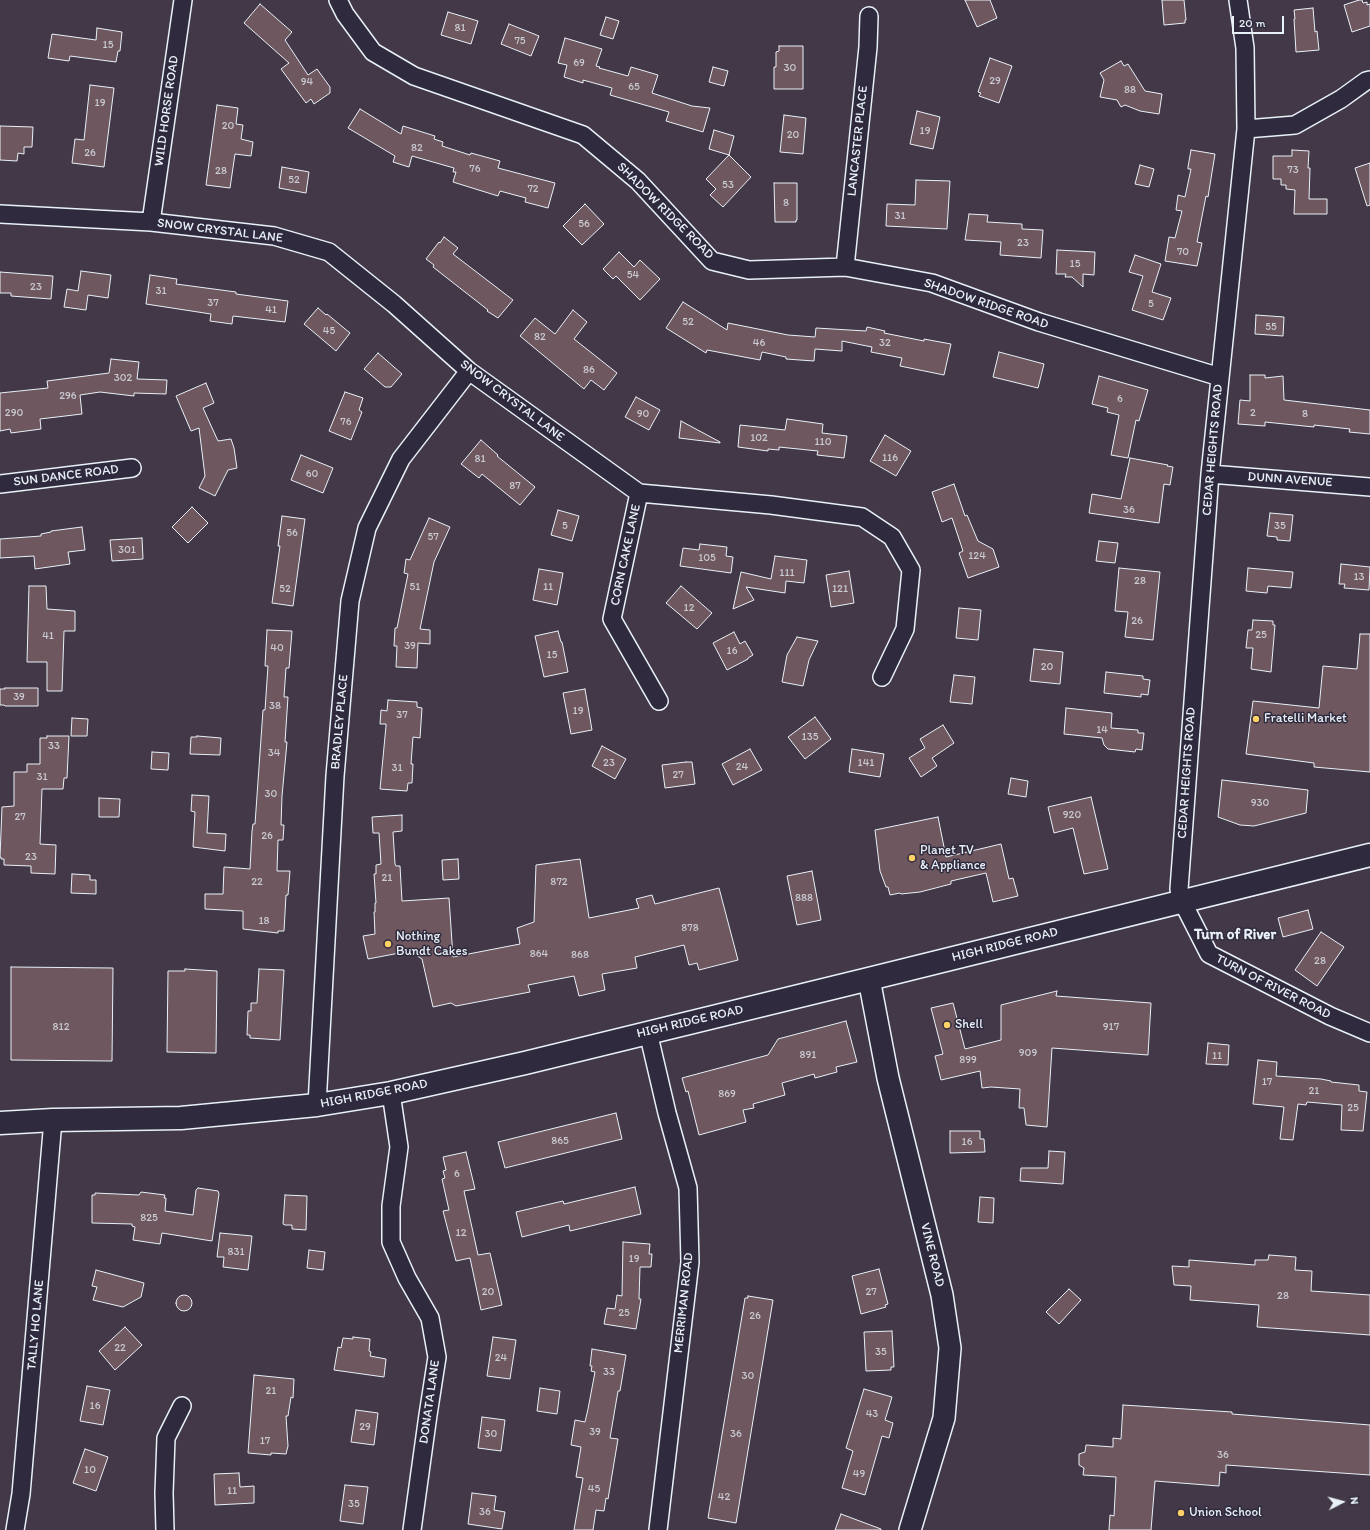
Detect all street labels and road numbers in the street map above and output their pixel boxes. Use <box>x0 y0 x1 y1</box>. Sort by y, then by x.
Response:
street label: WILD HORSE ROAD <box>151 55 183 167</box>
street label: LANCASTER PLACE <box>844 85 872 197</box>
street label: SHADOW RIDGE ROAD <box>613 159 717 263</box>
street label: SNOW CRYSTAL LANE <box>156 216 284 246</box>
street label: SHADOW RIDGE ROAD <box>922 275 1050 333</box>
street label: SNOW CRYSTAL LANE <box>457 357 567 445</box>
street label: CEDAR HEIGHTS ROAD <box>1199 384 1227 516</box>
street label: SUN DANCE ROAD <box>13 462 119 490</box>
street label: DUNN AVENUE <box>1247 469 1333 491</box>
street label: CORN CAKE LANE <box>608 503 644 607</box>
street label: BRADLEY PLACE <box>328 674 352 770</box>
street label: CEDAR HEIGHTS ROAD <box>1175 707 1199 839</box>
street label: HIGH RIDGE ROAD <box>950 924 1060 966</box>
street label: TURN OF RIVER ROAD <box>1213 951 1333 1023</box>
street label: HIGH RIDGE ROAD <box>635 1002 745 1042</box>
street label: HIGH RIDGE ROAD <box>319 1076 429 1112</box>
street label: VINE ROAD <box>917 1221 947 1289</box>
street label: MERRIMAN ROAD <box>671 1252 697 1354</box>
street label: TALLY HO LANE <box>24 1279 48 1371</box>
street label: DONATA LANE <box>416 1359 444 1445</box>

